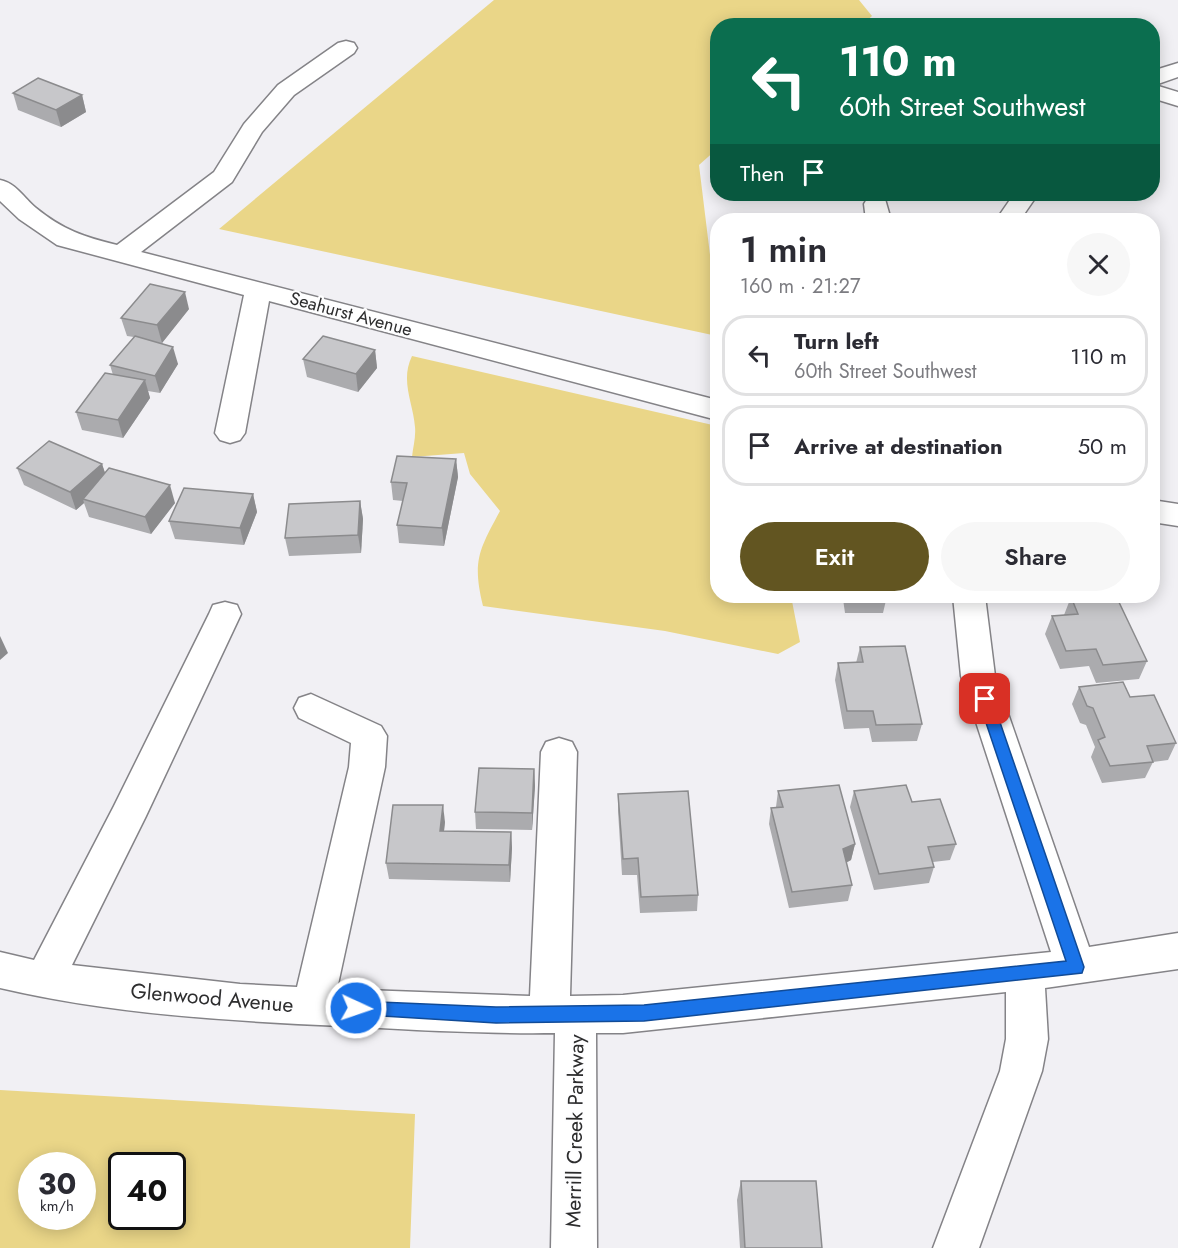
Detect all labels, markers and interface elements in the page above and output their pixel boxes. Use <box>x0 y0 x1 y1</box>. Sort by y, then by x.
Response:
text: 110 m <box>839 31 957 92</box>
icon: left <box>740 42 818 120</box>
text: 60th Street Southwest <box>839 87 1085 126</box>
icon: arrive <box>797 156 830 189</box>
text: Then <box>740 157 785 189</box>
text: 1 min <box>740 223 827 275</box>
button: close <box>1067 233 1130 296</box>
text: 160 m · 21:27 <box>740 272 860 301</box>
street label: Seahurst Avenue <box>287 285 415 343</box>
text: Turn left <box>794 325 879 357</box>
icon: left <box>743 339 776 372</box>
text: 110 m <box>1070 340 1127 372</box>
text: 60th Street Southwest <box>794 357 977 386</box>
icon: arrive <box>743 429 776 462</box>
text: Arrive at destination <box>794 430 1003 462</box>
text: 50 m <box>1078 430 1127 462</box>
button: Exit <box>740 522 929 591</box>
button: Share <box>941 522 1130 591</box>
pin <box>959 673 1010 724</box>
icon: arrive <box>968 682 1001 715</box>
street label: Glenwood Avenue <box>129 976 295 1020</box>
position arrow <box>324 976 388 1040</box>
street label: Merrill Creek Parkway <box>558 1033 592 1228</box>
speed limit sign: 40 <box>108 1152 186 1230</box>
text: 30 <box>38 1162 76 1205</box>
text: km/h <box>40 1195 74 1217</box>

